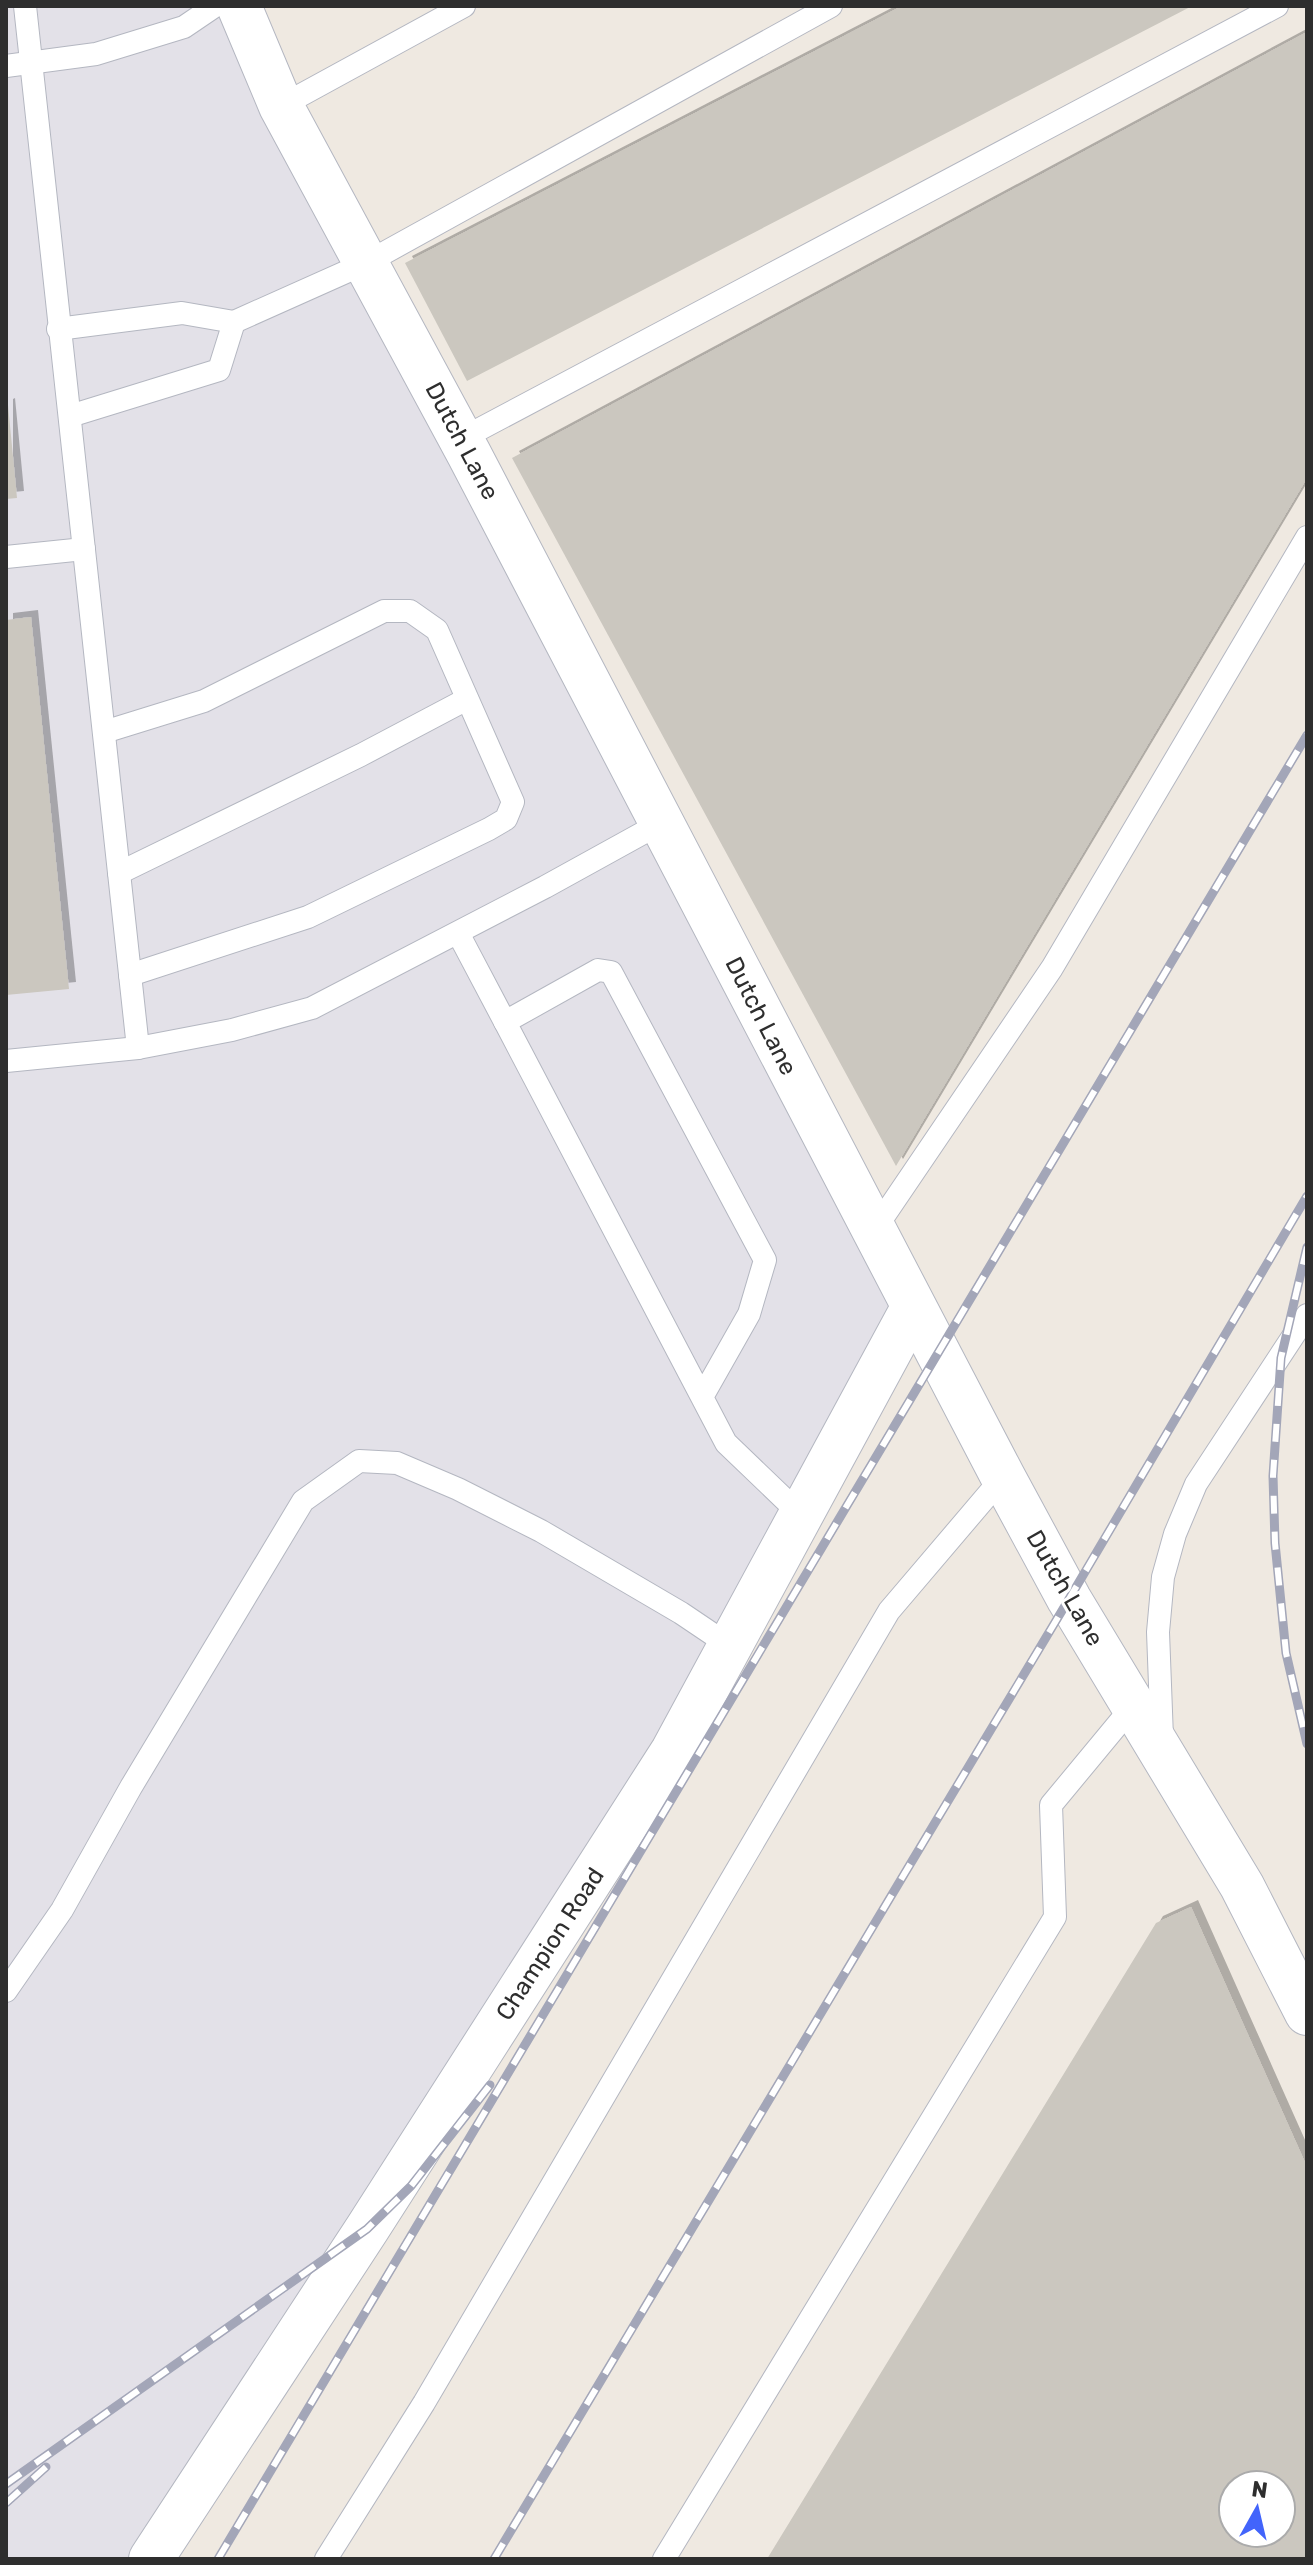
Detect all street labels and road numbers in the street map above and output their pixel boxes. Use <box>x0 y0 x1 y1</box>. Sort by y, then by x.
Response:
street label: Dutch Lane <box>419 378 505 504</box>
street label: Dutch Lane <box>719 952 803 1080</box>
street label: Dutch Lane <box>1021 1525 1109 1651</box>
street label: Champion Road <box>490 1862 610 2026</box>

